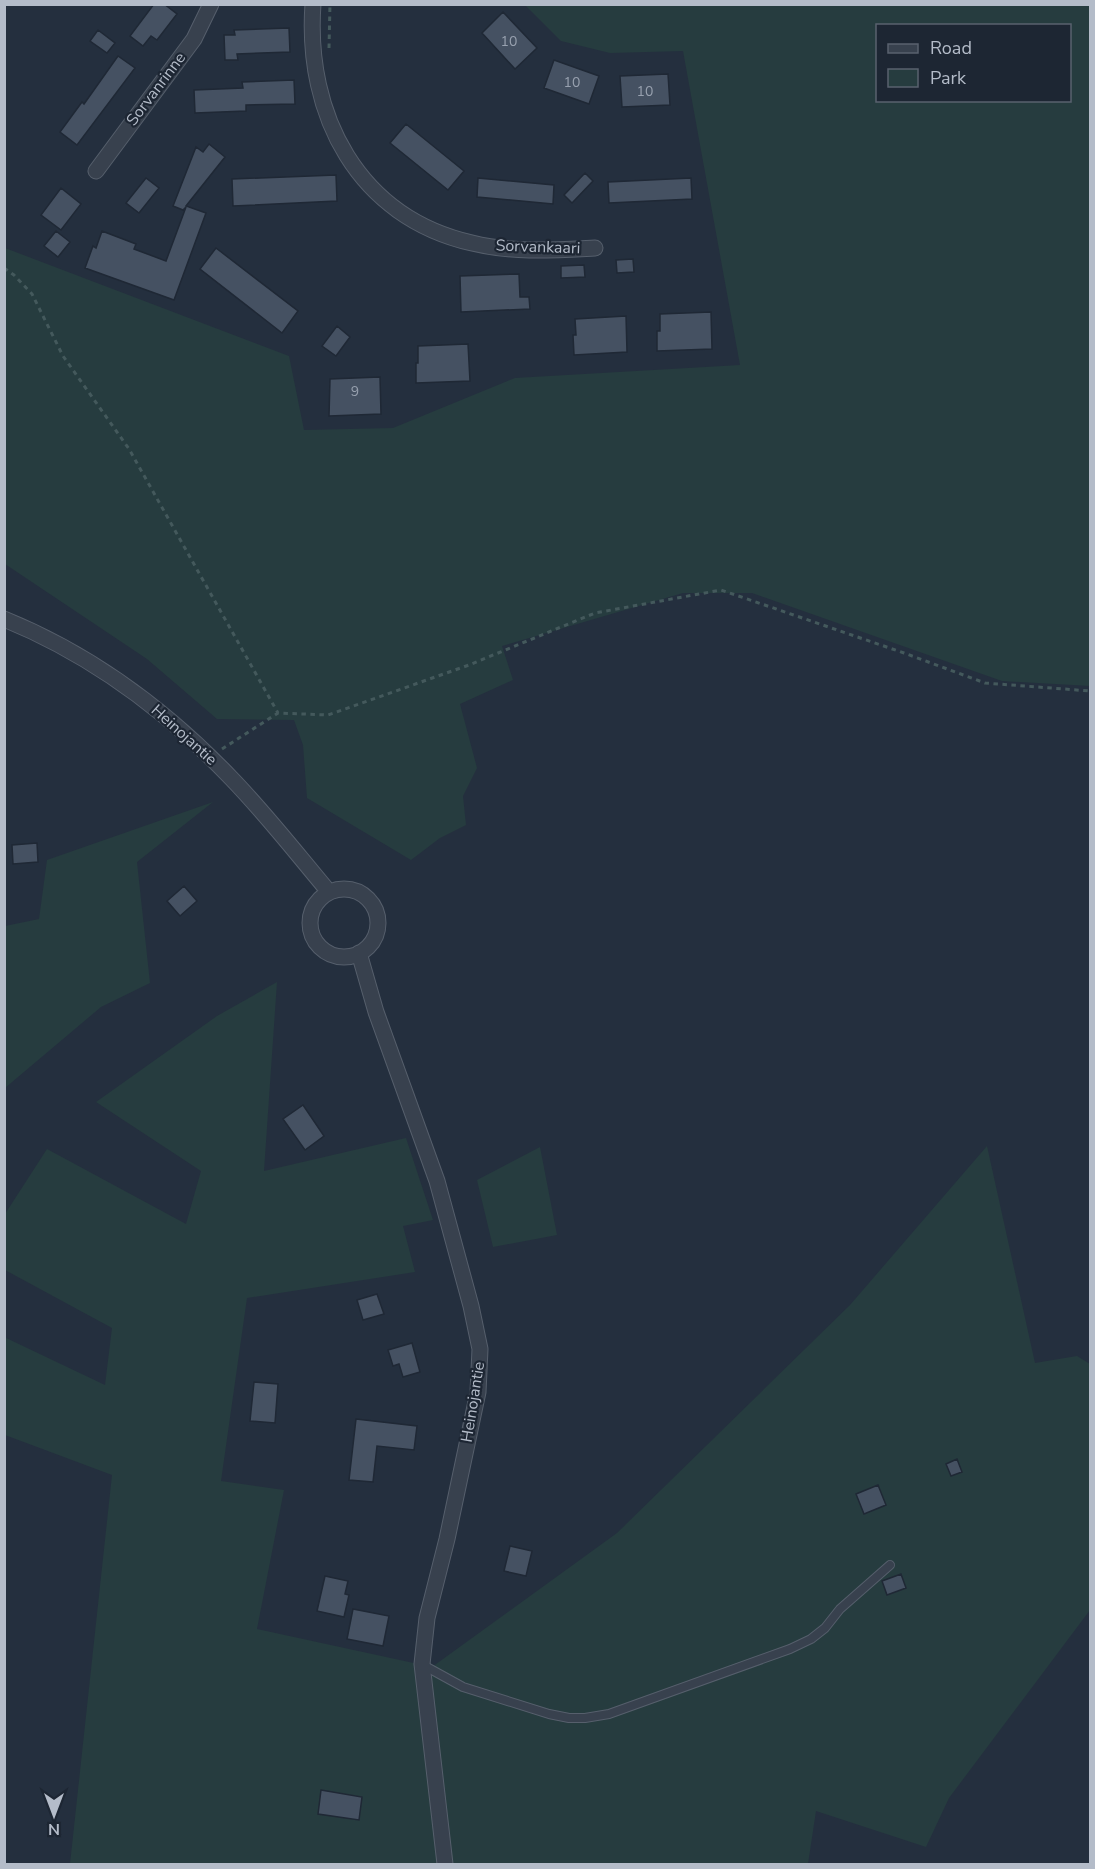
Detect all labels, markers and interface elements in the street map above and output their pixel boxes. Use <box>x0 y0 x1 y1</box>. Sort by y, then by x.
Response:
legend <box>876 24 1071 102</box>
house number: 10 <box>501 32 517 51</box>
text: Road <box>930 36 972 60</box>
street label: Sorvanrinne <box>121 48 191 130</box>
text: Park <box>930 66 967 90</box>
house number: 10 <box>564 73 580 92</box>
house number: 10 <box>637 82 653 101</box>
street label: Sorvankaari <box>495 235 581 259</box>
house number: 9 <box>351 382 359 401</box>
street label: Heinojantie <box>146 700 222 770</box>
street label: Heinojantie <box>456 1360 490 1444</box>
north arrow <box>24 1785 84 1845</box>
text: N <box>48 1818 60 1840</box>

